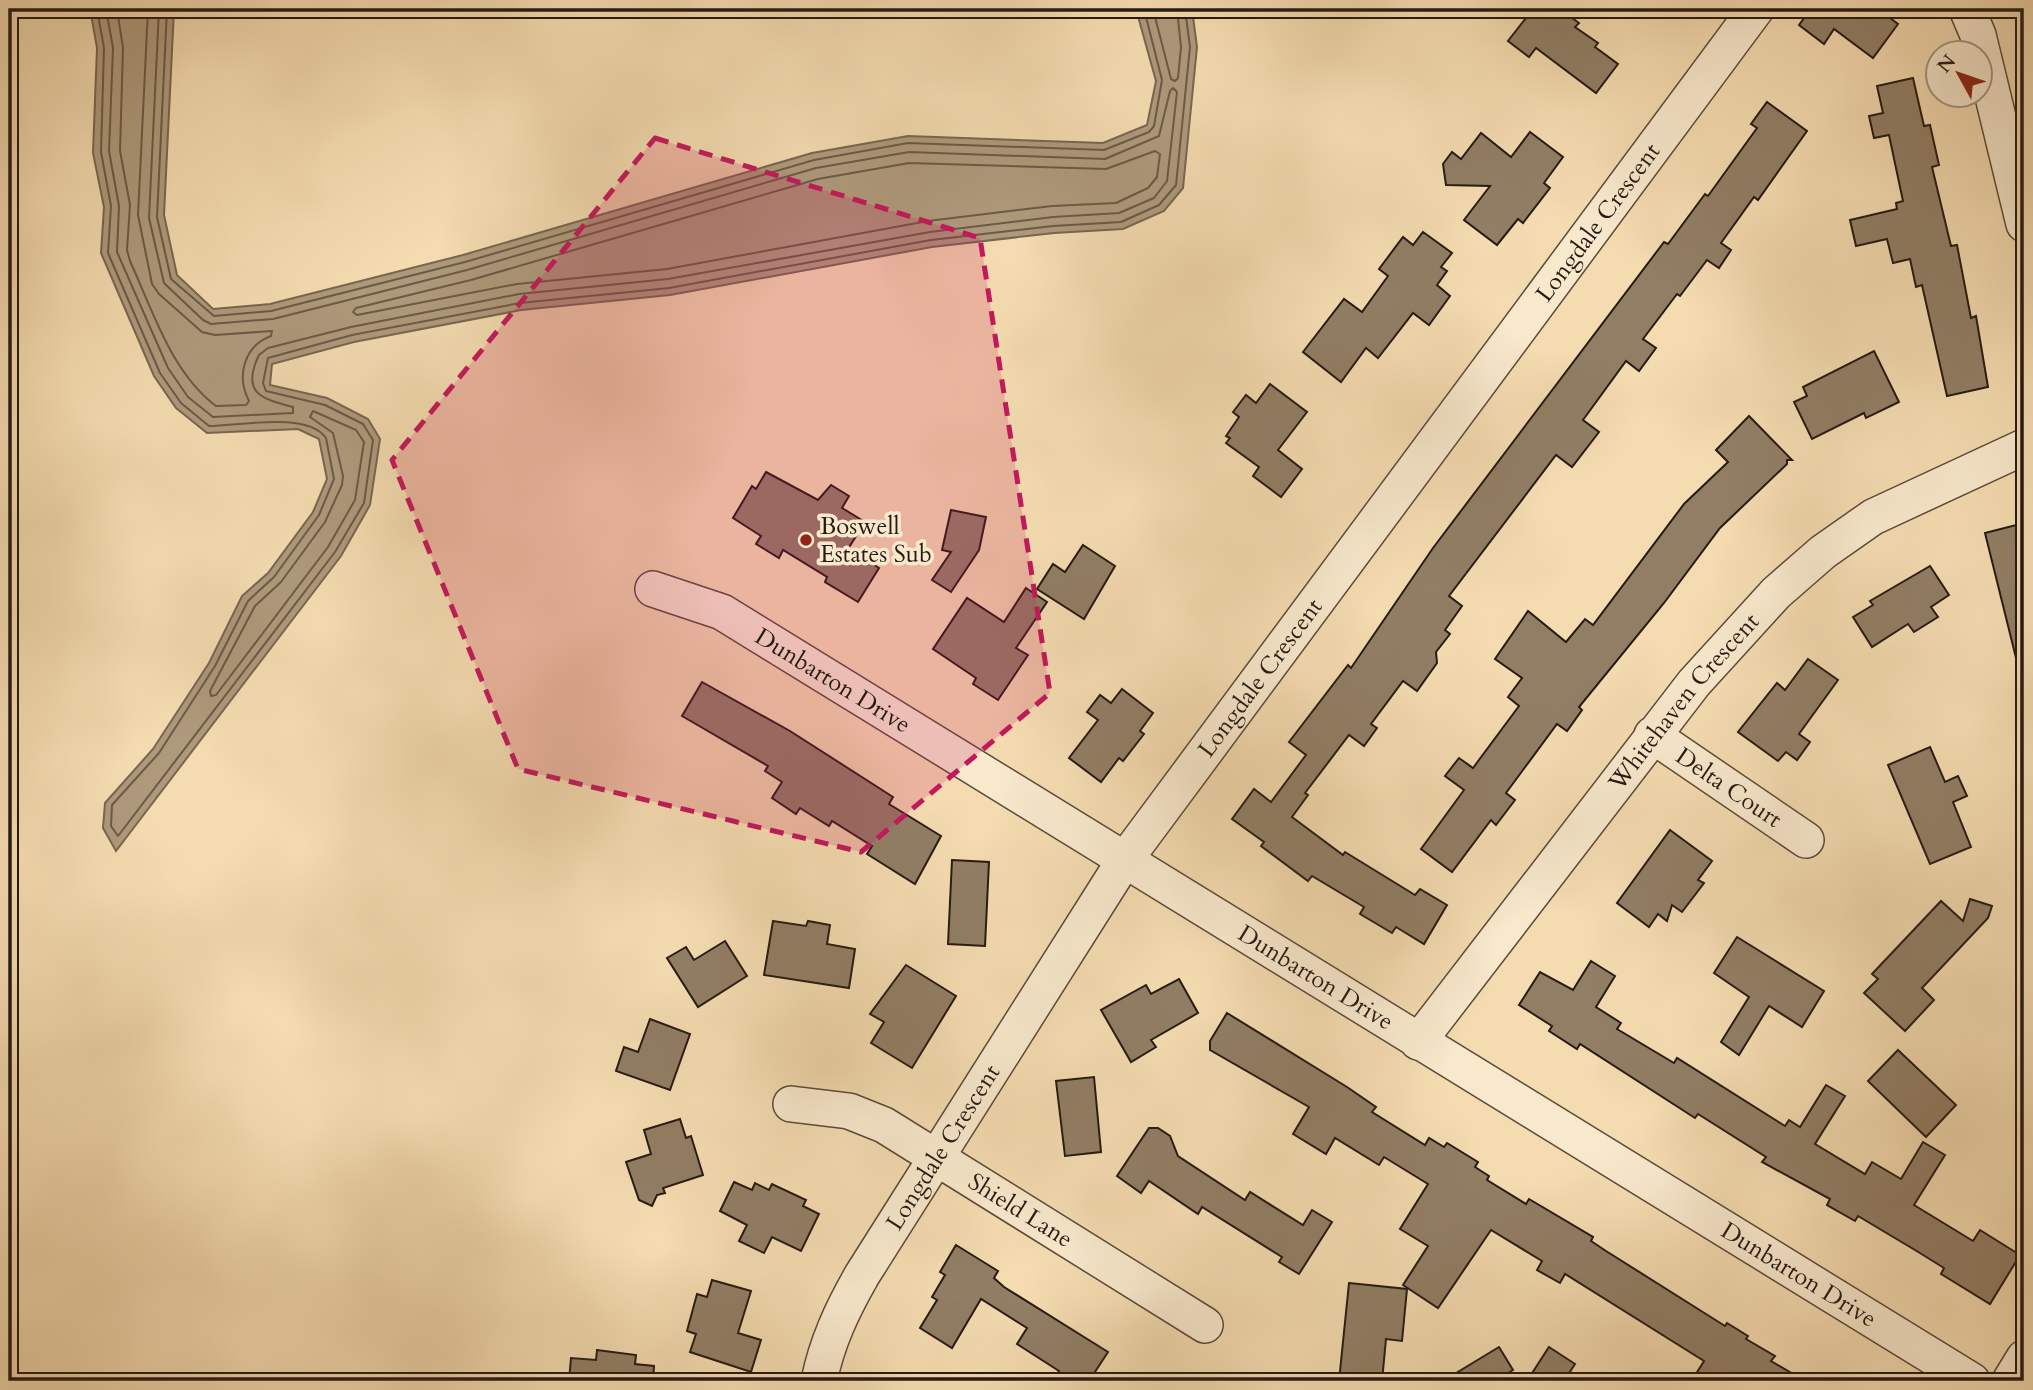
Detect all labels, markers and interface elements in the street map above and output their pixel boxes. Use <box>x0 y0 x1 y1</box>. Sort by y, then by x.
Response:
north arrow <box>1924 38 1994 108</box>
text: N <box>1931 49 1962 78</box>
street label: Longdale Crescent <box>1528 136 1668 309</box>
place label: Boswell Estates Sub <box>820 510 932 571</box>
marker: Boswell Estates Sub <box>798 532 814 548</box>
street label: Longdale Crescent <box>1190 591 1331 764</box>
street label: Whitehaven Crescent <box>1601 606 1767 798</box>
street label: Dunbarton Drive <box>749 620 917 741</box>
street label: Delta Court <box>1669 740 1789 836</box>
street label: Dunbarton Drive <box>1232 917 1400 1038</box>
street label: Longdale Crescent <box>878 1058 1008 1237</box>
street label: Shield Lane <box>962 1165 1079 1256</box>
street label: Dunbarton Drive <box>1714 1214 1883 1335</box>

